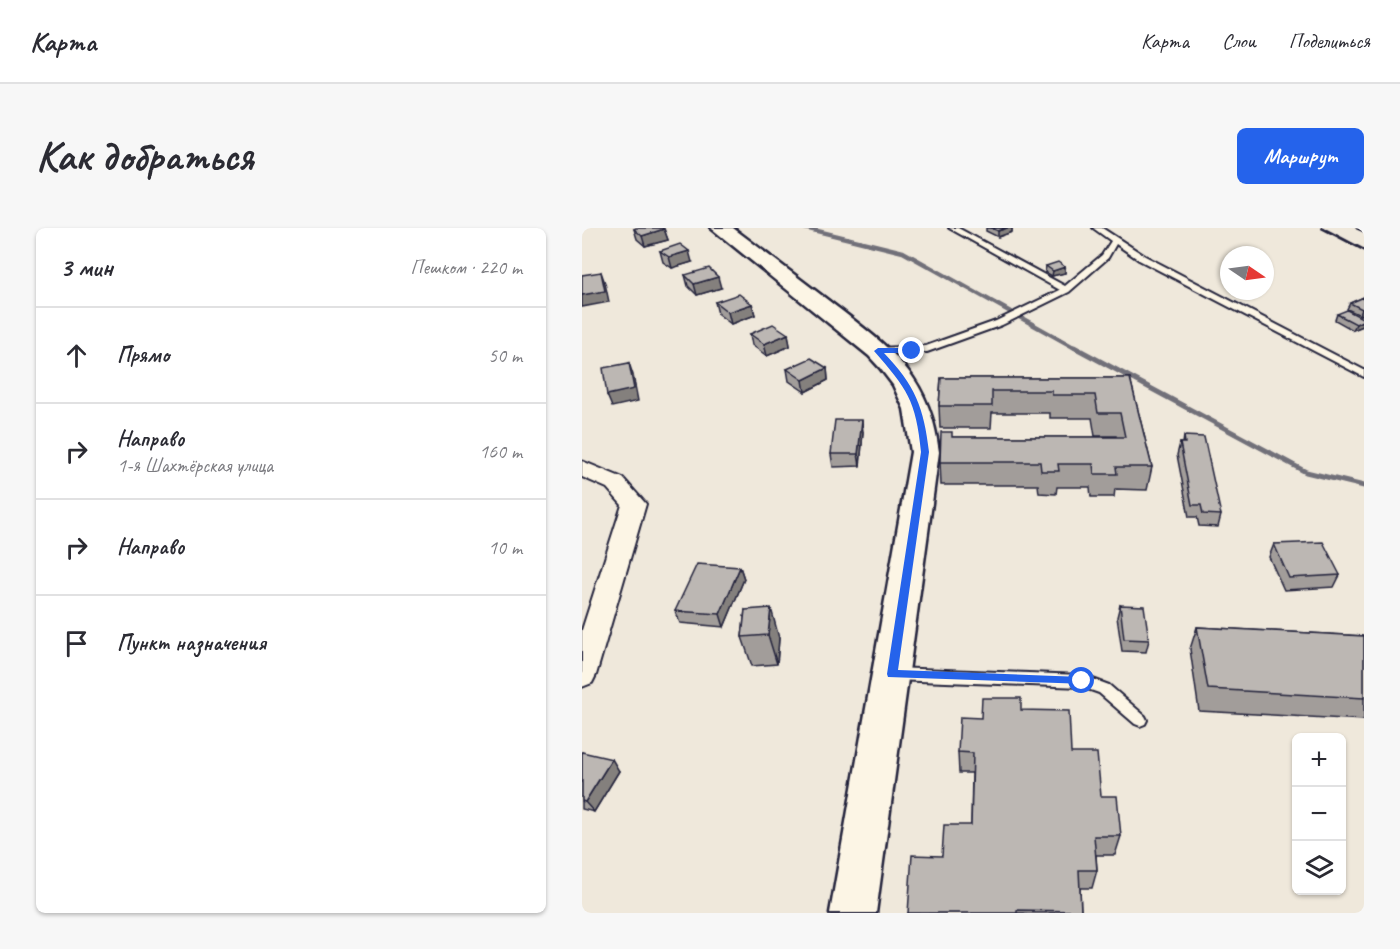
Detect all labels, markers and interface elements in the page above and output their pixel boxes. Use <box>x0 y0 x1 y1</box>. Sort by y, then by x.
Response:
text: Карта <box>30 24 97 59</box>
text: Карта <box>1141 28 1189 54</box>
text: Слои <box>1222 28 1256 54</box>
text: Поделиться <box>1289 28 1370 54</box>
button: Маршрут <box>1237 128 1364 184</box>
text: Как добраться <box>36 130 253 183</box>
north arrow <box>1220 246 1274 300</box>
text: 3 мин <box>60 251 113 284</box>
text: Пешком · 220 m <box>410 255 522 280</box>
route end <box>898 337 924 363</box>
icon: ahead <box>60 339 93 372</box>
text: Прямо <box>117 341 169 369</box>
text: 50 m <box>488 343 522 368</box>
text: Направо <box>117 425 184 453</box>
icon: right <box>60 435 93 468</box>
text: 160 m <box>479 439 522 464</box>
text: 1-я Шахтёрская улица <box>117 453 273 478</box>
icon: right <box>60 531 93 564</box>
text: Направо <box>117 533 184 561</box>
text: 10 m <box>488 535 522 560</box>
icon: arrive <box>60 627 93 660</box>
text: Пункт назначения <box>117 629 266 657</box>
route start <box>1068 667 1094 693</box>
map controls <box>1292 733 1346 895</box>
button: + <box>1292 733 1346 787</box>
button: − <box>1292 787 1346 841</box>
button: layers <box>1292 841 1346 895</box>

